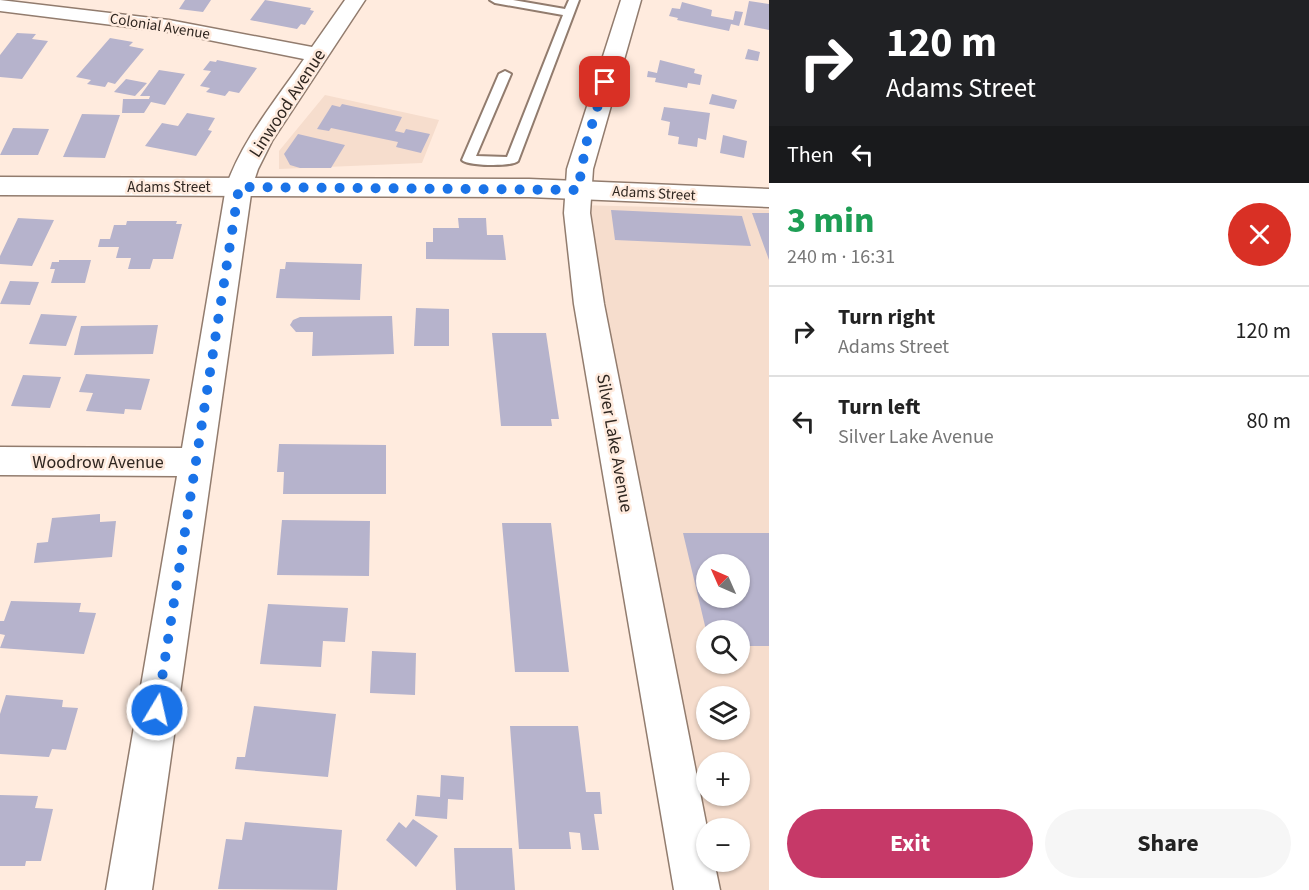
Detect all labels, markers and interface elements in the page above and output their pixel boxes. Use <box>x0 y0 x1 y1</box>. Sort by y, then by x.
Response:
street label: Colonial Avenue <box>108 8 212 45</box>
text: 120 m <box>886 13 997 73</box>
icon: right <box>787 24 865 102</box>
street label: Linwood Avenue <box>243 44 332 162</box>
pin <box>579 56 630 107</box>
icon: arrive <box>588 65 621 98</box>
text: Adams Street <box>886 69 1036 108</box>
icon: left <box>846 138 879 171</box>
text: Then <box>787 139 834 171</box>
street label: Adams Street <box>127 177 211 198</box>
street label: Adams Street <box>612 181 696 206</box>
text: 3 min <box>787 195 875 246</box>
button: close <box>1228 203 1291 266</box>
text: 240 m · 16:31 <box>787 243 895 271</box>
text: Turn right <box>838 301 935 333</box>
icon: right <box>787 315 820 348</box>
text: 120 m <box>1236 315 1291 347</box>
text: Adams Street <box>838 333 949 361</box>
street label: Silver Lake Avenue <box>590 372 639 514</box>
text: Turn left <box>838 391 920 423</box>
icon: left <box>787 405 820 438</box>
text: 80 m <box>1246 405 1291 437</box>
text: Silver Lake Avenue <box>838 423 994 451</box>
street label: Woodrow Avenue <box>32 450 164 475</box>
north arrow <box>696 554 750 608</box>
map controls <box>696 554 750 872</box>
button: search <box>696 620 750 674</box>
position arrow <box>125 678 189 742</box>
button: layers <box>696 686 750 740</box>
button: + <box>696 752 750 806</box>
button: Exit <box>787 809 1033 878</box>
button: Share <box>1045 809 1291 878</box>
button: − <box>696 818 750 872</box>

